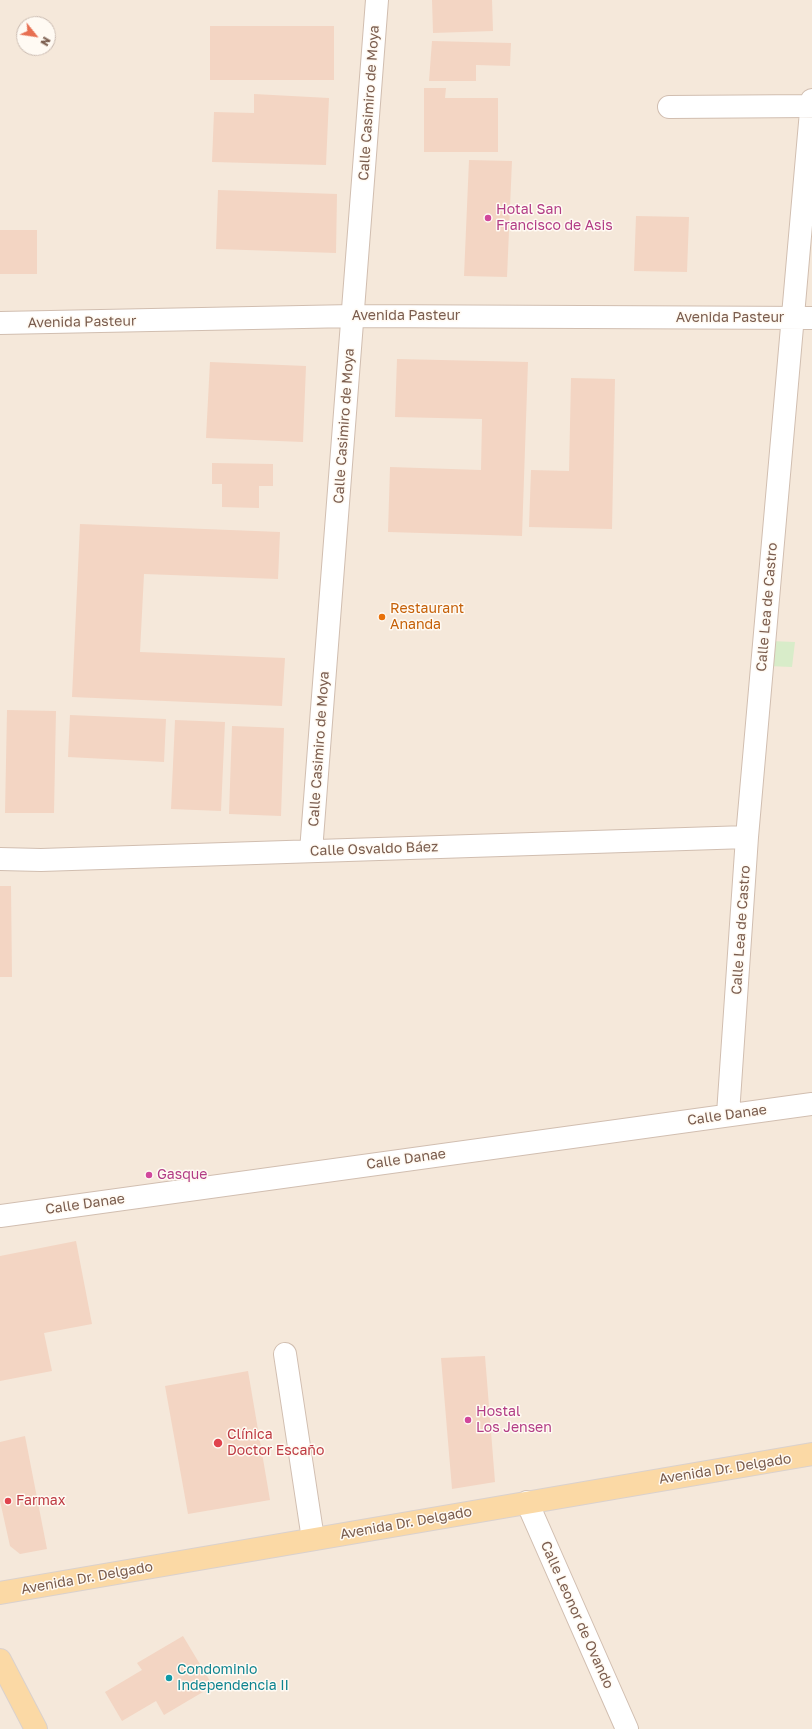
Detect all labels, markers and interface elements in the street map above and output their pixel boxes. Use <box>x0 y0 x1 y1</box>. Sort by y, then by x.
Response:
north arrow <box>16 16 56 56</box>
street label: Calle Casimiro de Moya <box>355 25 383 181</box>
text: N <box>38 35 54 49</box>
place label: Hotal San Francisco de Asis <box>496 202 613 234</box>
marker: Hotal San Francisco de Asis <box>483 213 493 223</box>
street label: Avenida Pasteur <box>352 308 460 324</box>
street label: Avenida Pasteur <box>676 310 784 326</box>
street label: Avenida Pasteur <box>28 313 136 331</box>
street label: Calle Casimiro de Moya <box>330 348 358 504</box>
street label: Calle Lea de Castro <box>753 542 781 672</box>
place label: Restaurant Ananda <box>390 601 464 634</box>
marker: Restaurant Ananda <box>377 612 387 622</box>
street label: Calle Casimiro de Moya <box>305 671 333 827</box>
street label: Calle Osvaldo Báez <box>310 838 438 860</box>
street label: Calle Lea de Castro <box>728 865 754 995</box>
street label: Calle Danae <box>686 1101 768 1129</box>
street label: Calle Danae <box>365 1145 447 1173</box>
place label: Gasque <box>157 1167 207 1183</box>
marker: Gasque <box>144 1170 154 1180</box>
street label: Calle Danae <box>44 1190 126 1218</box>
place label: Hostal Los Jensen <box>476 1404 552 1436</box>
marker: Hostal Los Jensen <box>463 1415 473 1425</box>
place label: Clínica Doctor Escaño <box>227 1427 324 1460</box>
marker: Clínica Doctor Escaño <box>212 1437 224 1449</box>
street label: Avenida Dr. Delgado <box>658 1450 792 1488</box>
place label: Farmax <box>16 1493 65 1509</box>
marker: Farmax <box>3 1496 13 1506</box>
street label: Avenida Dr. Delgado <box>339 1503 473 1543</box>
street label: Calle Leonor de Ovando <box>537 1539 617 1691</box>
street label: Avenida Dr. Delgado <box>20 1558 154 1598</box>
place label: Condominio Independencia II <box>177 1662 289 1694</box>
marker: Condominio Independencia II <box>164 1673 174 1683</box>

